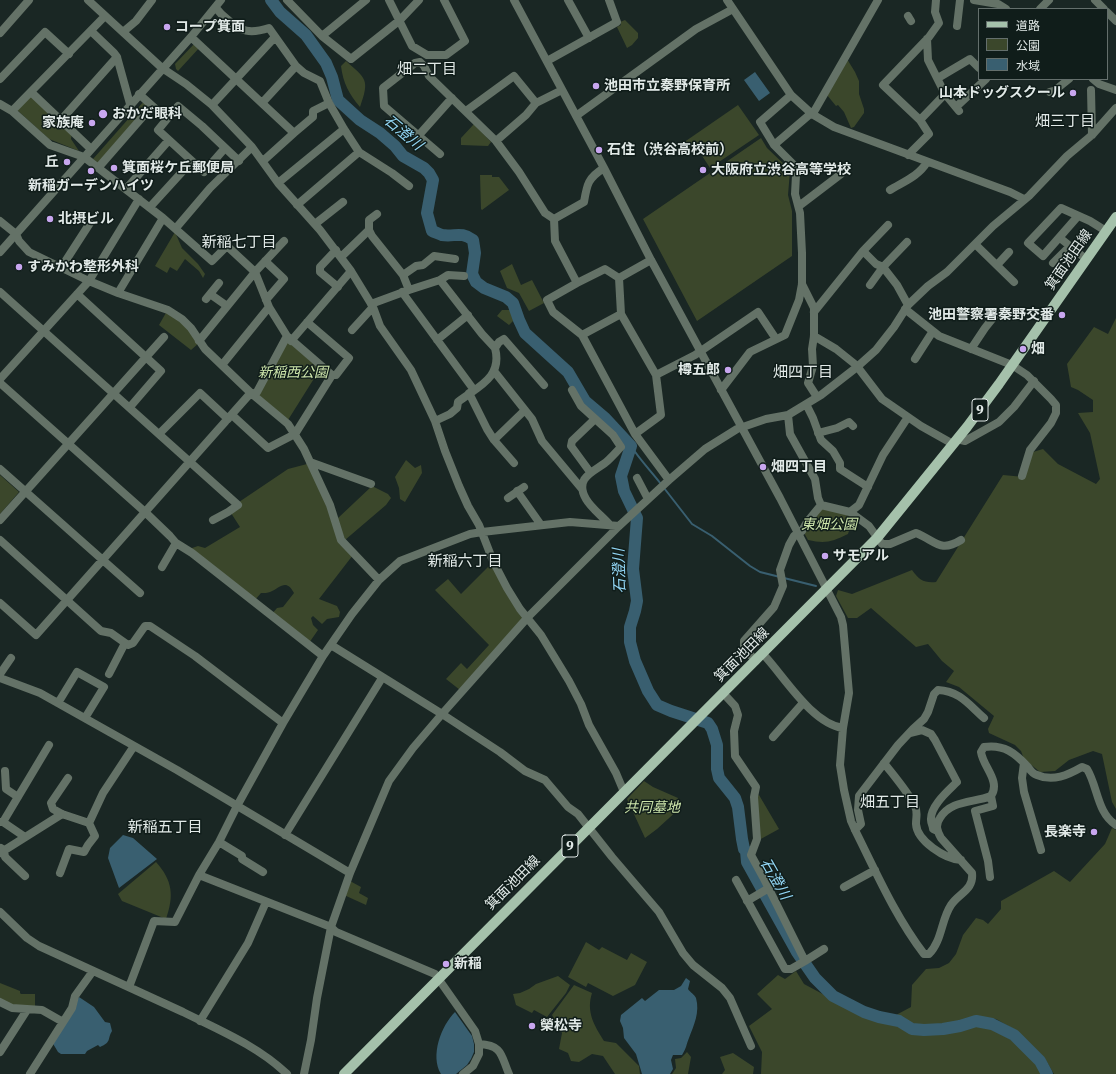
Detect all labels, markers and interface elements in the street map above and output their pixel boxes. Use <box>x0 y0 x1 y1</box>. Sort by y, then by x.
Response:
legend <box>978 8 1108 80</box>
text: 道路 <box>1016 18 1040 33</box>
place label: コープ箕面 <box>175 19 245 35</box>
marker: コープ箕面 <box>162 22 172 32</box>
text: 公園 <box>1016 38 1040 53</box>
text: 水域 <box>1016 58 1040 73</box>
district label: 畑二丁目 <box>397 61 457 79</box>
place label: 池田市立秦野保育所 <box>604 78 730 94</box>
marker: 池田市立秦野保育所 <box>591 81 601 91</box>
place label: 山本ドッグスクール <box>939 85 1065 101</box>
marker: 山本ドッグスクール <box>1068 88 1078 98</box>
place label: おかだ眼科 <box>112 106 182 122</box>
marker: おかだ眼科 <box>97 108 109 120</box>
water label: 石澄川 <box>380 112 426 154</box>
district label: 畑三丁目 <box>1035 113 1095 131</box>
place label: 家族庵 <box>42 115 84 131</box>
marker: 家族庵 <box>87 118 97 128</box>
place label: 石住（渋谷高校前） <box>607 142 733 158</box>
marker: 石住（渋谷高校前） <box>594 145 604 155</box>
place label: 丘 <box>45 154 59 170</box>
marker: 丘 <box>62 157 72 167</box>
place label: 箕面桜ケ丘郵便局 <box>122 160 234 176</box>
place label: 大阪府立渋谷高等学校 <box>711 162 851 178</box>
marker: 箕面桜ケ丘郵便局 <box>109 163 119 173</box>
marker: 大阪府立渋谷高等学校 <box>698 165 708 175</box>
marker: 新稲ガーデンハイツ <box>86 166 96 176</box>
place label: 新稲ガーデンハイツ <box>28 178 154 194</box>
place label: 北摂ビル <box>58 211 114 227</box>
marker: 北摂ビル <box>45 214 55 224</box>
street label: 箕面池田線 <box>1042 227 1096 293</box>
district label: 新稲七丁目 <box>202 234 276 252</box>
place label: すみかわ整形外科 <box>27 259 139 275</box>
marker: すみかわ整形外科 <box>14 262 24 272</box>
place label: 池田警察署秦野交番 <box>928 307 1054 323</box>
marker: 池田警察署秦野交番 <box>1057 310 1067 320</box>
place label: 畑 <box>1031 341 1045 357</box>
marker: 畑 <box>1018 344 1028 354</box>
place label: 樽五郎 <box>678 362 720 378</box>
district label: 畑四丁目 <box>773 364 833 382</box>
park label: 新稲西公園 <box>258 365 328 381</box>
marker: 樽五郎 <box>723 365 733 375</box>
road number: 9 <box>972 399 988 421</box>
place label: 畑四丁目 <box>771 459 827 475</box>
marker: 畑四丁目 <box>758 462 768 472</box>
park label: 東畑公園 <box>801 517 857 533</box>
water label: 石澄川 <box>610 548 630 594</box>
place label: サモアル <box>833 548 889 564</box>
marker: サモアル <box>820 551 830 561</box>
district label: 新稲六丁目 <box>428 553 502 571</box>
street label: 箕面池田線 <box>711 624 773 686</box>
district label: 畑五丁目 <box>860 794 920 812</box>
park label: 共同墓地 <box>624 800 680 816</box>
district label: 新稲五丁目 <box>128 819 202 837</box>
place label: 長楽寺 <box>1044 824 1086 840</box>
marker: 長楽寺 <box>1089 827 1099 837</box>
road number: 9 <box>562 835 578 857</box>
street label: 箕面池田線 <box>482 852 544 914</box>
water label: 石澄川 <box>756 855 794 903</box>
place label: 新稲 <box>454 956 482 972</box>
marker: 新稲 <box>441 959 451 969</box>
place label: 榮松寺 <box>540 1018 582 1034</box>
marker: 榮松寺 <box>527 1021 537 1031</box>

